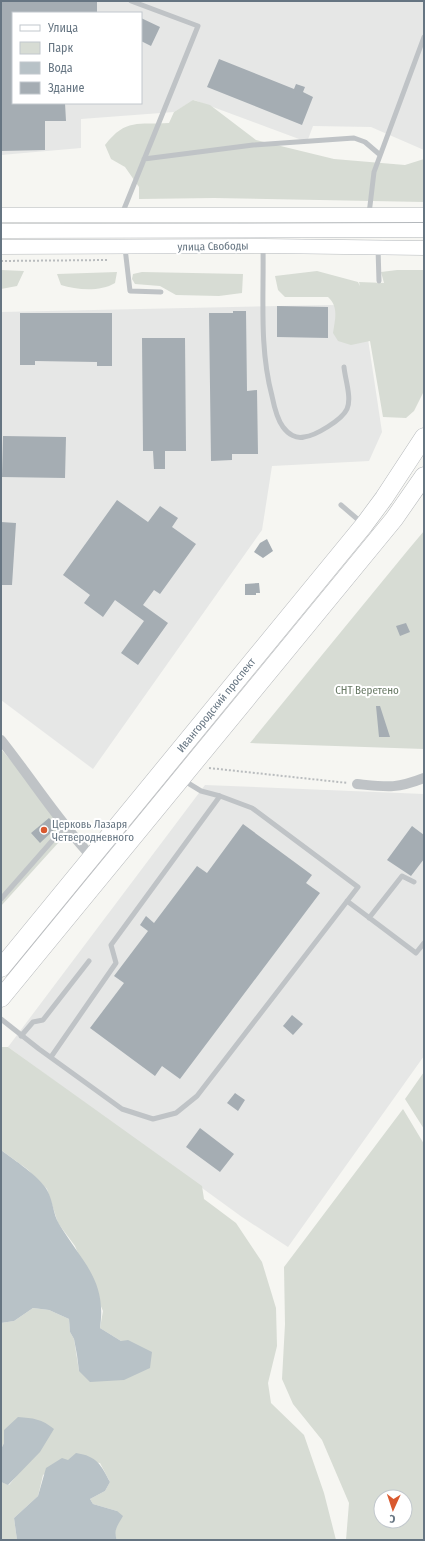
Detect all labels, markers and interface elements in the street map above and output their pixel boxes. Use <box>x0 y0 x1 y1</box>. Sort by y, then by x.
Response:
legend <box>12 12 142 104</box>
text: Улица <box>47 21 78 35</box>
text: Парк <box>48 41 74 55</box>
text: Вода <box>48 61 73 75</box>
text: Здание <box>48 81 84 95</box>
street label: улица Свободы <box>177 239 249 254</box>
street label: Ивангородский проспект <box>174 655 259 755</box>
park label: СНТ Веретено <box>335 684 399 697</box>
place label: Церковь Лазаря Четверодневного <box>52 818 134 844</box>
marker: Церковь Лазаря Четверодневного <box>39 825 49 835</box>
north arrow <box>373 1489 413 1529</box>
text: С <box>389 1512 396 1525</box>

